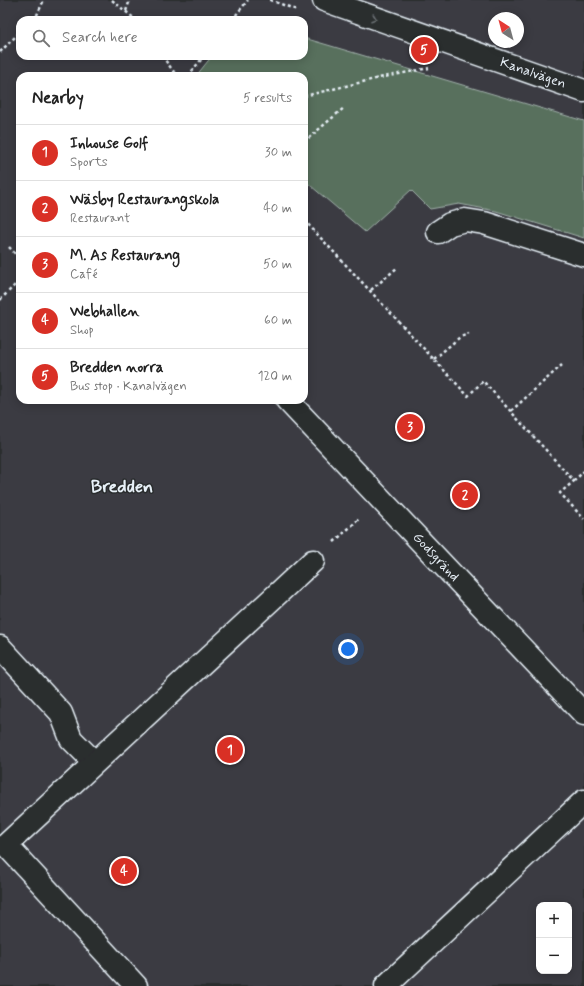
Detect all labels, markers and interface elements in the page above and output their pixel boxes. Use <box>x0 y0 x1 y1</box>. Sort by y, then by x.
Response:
north arrow <box>488 12 524 48</box>
one-way arrow <box>371 13 378 21</box>
search box <box>16 16 308 60</box>
icon: search <box>30 27 52 49</box>
text: Search here <box>62 28 138 48</box>
pin: 5 <box>411 35 437 65</box>
street label: Kanalvägen <box>498 53 568 93</box>
text: Nearby <box>32 87 84 109</box>
text: 5 results <box>243 90 292 107</box>
text: Inhouse Golf <box>70 134 148 154</box>
text: 1 <box>42 144 48 161</box>
text: 30 m <box>265 144 292 161</box>
text: Sports <box>70 154 108 171</box>
text: Wäsby Restaurangskola <box>70 190 219 210</box>
text: 2 <box>42 200 48 217</box>
text: 40 m <box>263 200 292 217</box>
text: Restaurant <box>70 210 130 227</box>
text: M. As Restaurang <box>70 246 180 266</box>
text: 3 <box>42 256 48 273</box>
text: 50 m <box>263 256 292 273</box>
text: Café <box>70 266 97 283</box>
text: Webhallen <box>70 302 140 322</box>
text: 4 <box>41 312 49 329</box>
text: 60 m <box>264 312 292 329</box>
text: Shop <box>70 322 94 339</box>
text: Bredden norra <box>70 358 163 378</box>
text: 5 <box>41 368 49 385</box>
text: 120 m <box>258 368 292 385</box>
text: Bus stop · Kanalvägen <box>70 378 187 395</box>
pin: 3 <box>397 412 423 442</box>
district label: Bredden <box>91 475 153 499</box>
pin: 2 <box>452 480 478 510</box>
street label: Godsgränd <box>409 529 463 585</box>
your location <box>338 639 358 659</box>
pin: 1 <box>217 735 243 765</box>
pin: 4 <box>111 856 137 886</box>
map controls <box>536 902 572 974</box>
button: + <box>536 902 572 938</box>
button: − <box>536 938 572 974</box>

